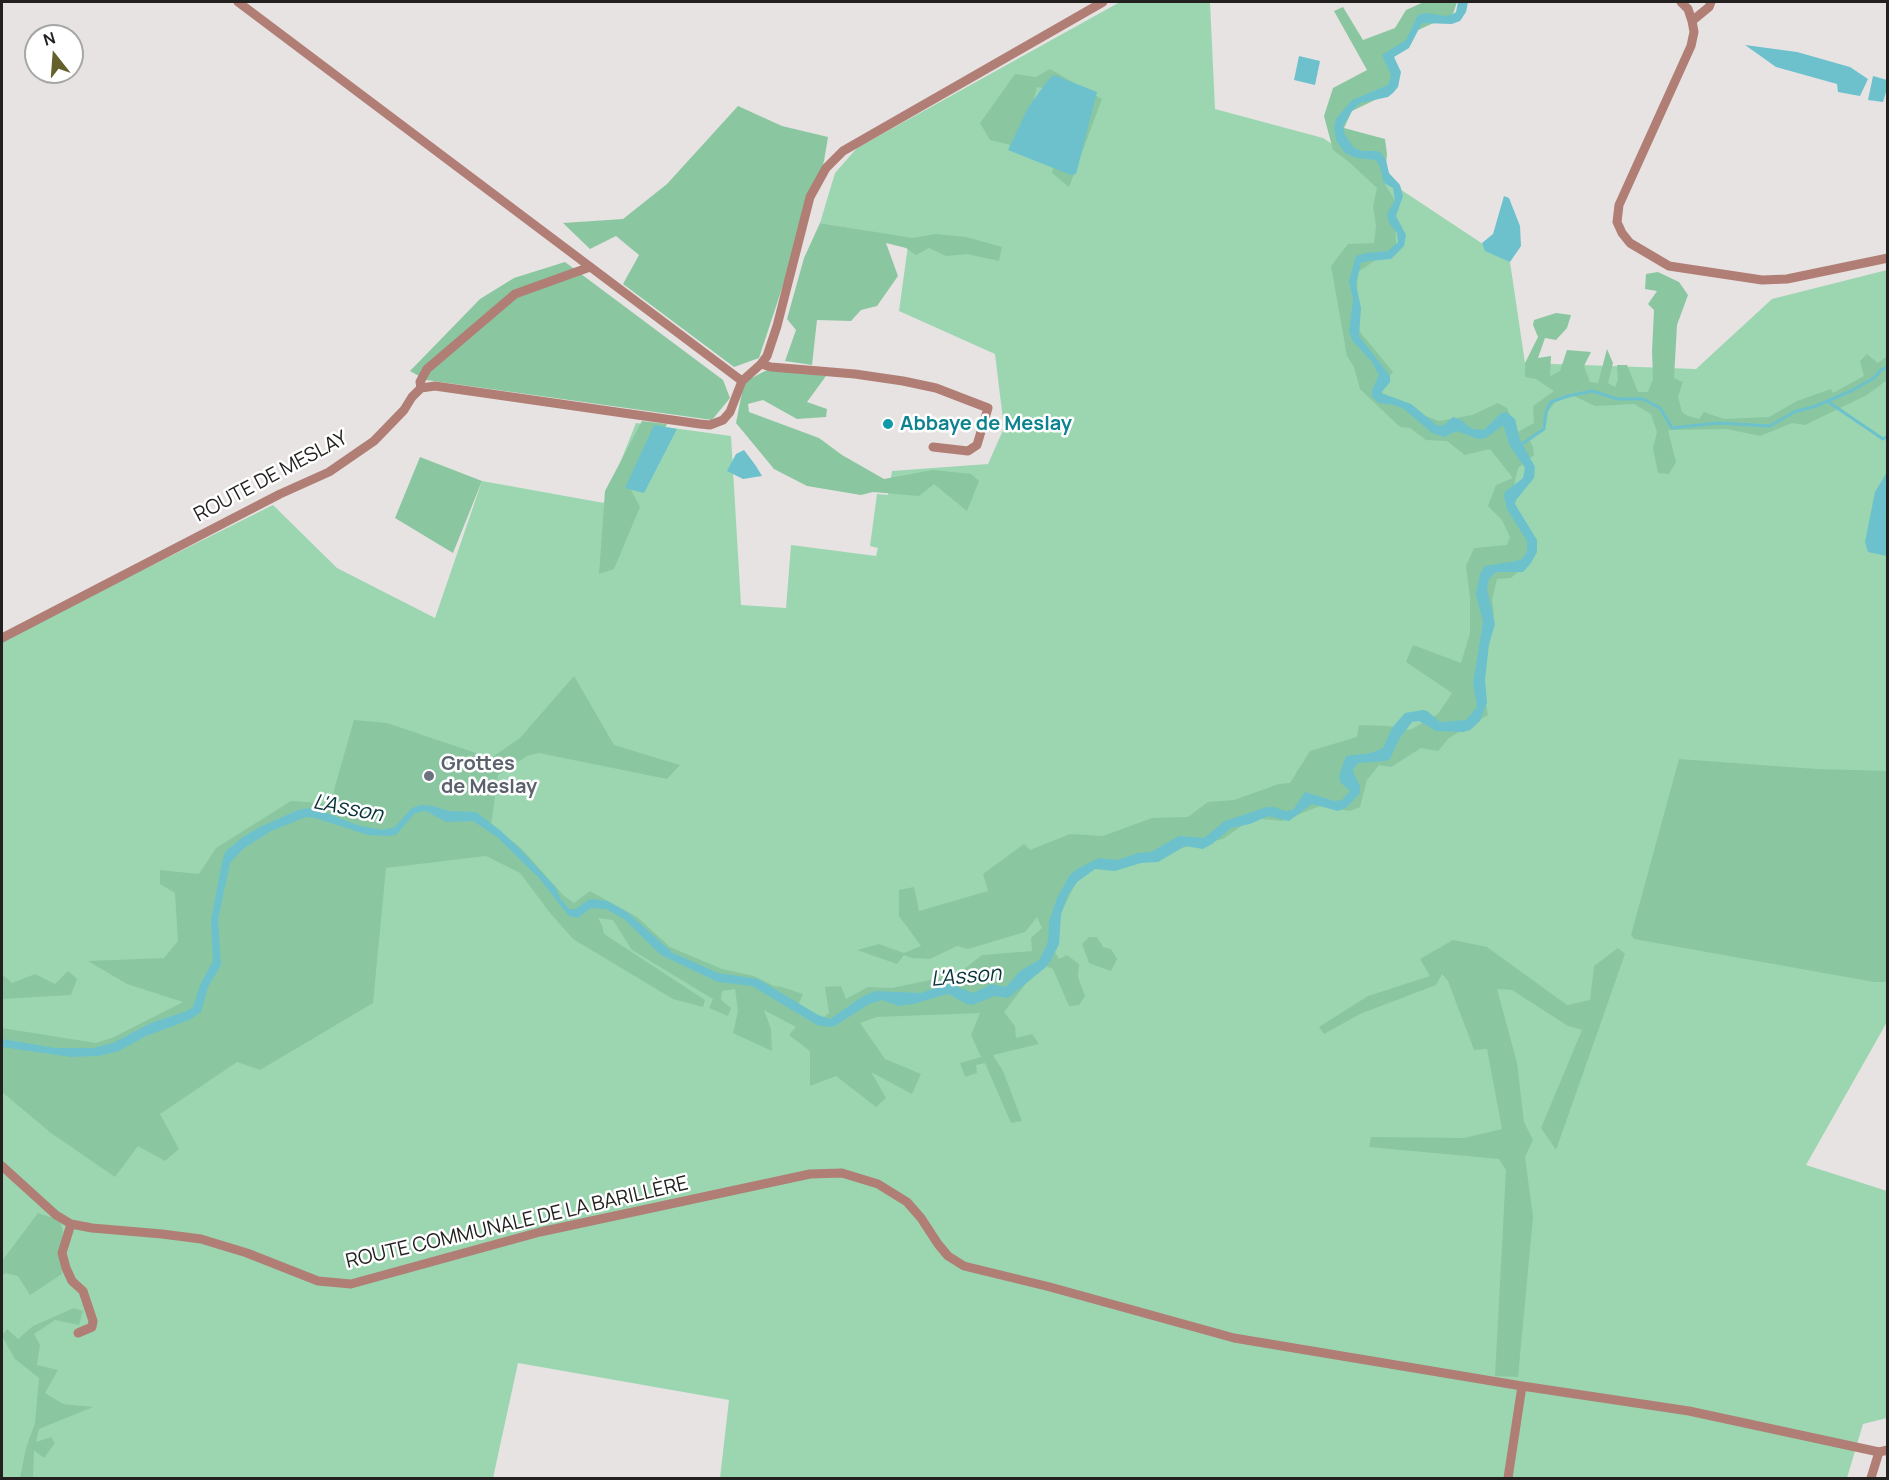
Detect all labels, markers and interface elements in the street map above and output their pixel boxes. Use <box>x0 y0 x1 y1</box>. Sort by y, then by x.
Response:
north arrow <box>24 24 84 84</box>
text: N <box>41 26 58 51</box>
place label: Abbaye de Meslay <box>900 412 1072 436</box>
marker: Abbaye de Meslay <box>881 417 895 431</box>
street label: ROUTE DE MESLAY <box>190 426 352 528</box>
place label: Grottes de Meslay <box>441 752 537 799</box>
marker: Grottes de Meslay <box>422 769 436 783</box>
water label: L'Asson <box>311 790 385 828</box>
water label: L'Asson <box>930 961 1002 993</box>
street label: ROUTE COMMUNALE DE LA BARILLÈRE <box>343 1172 691 1274</box>

